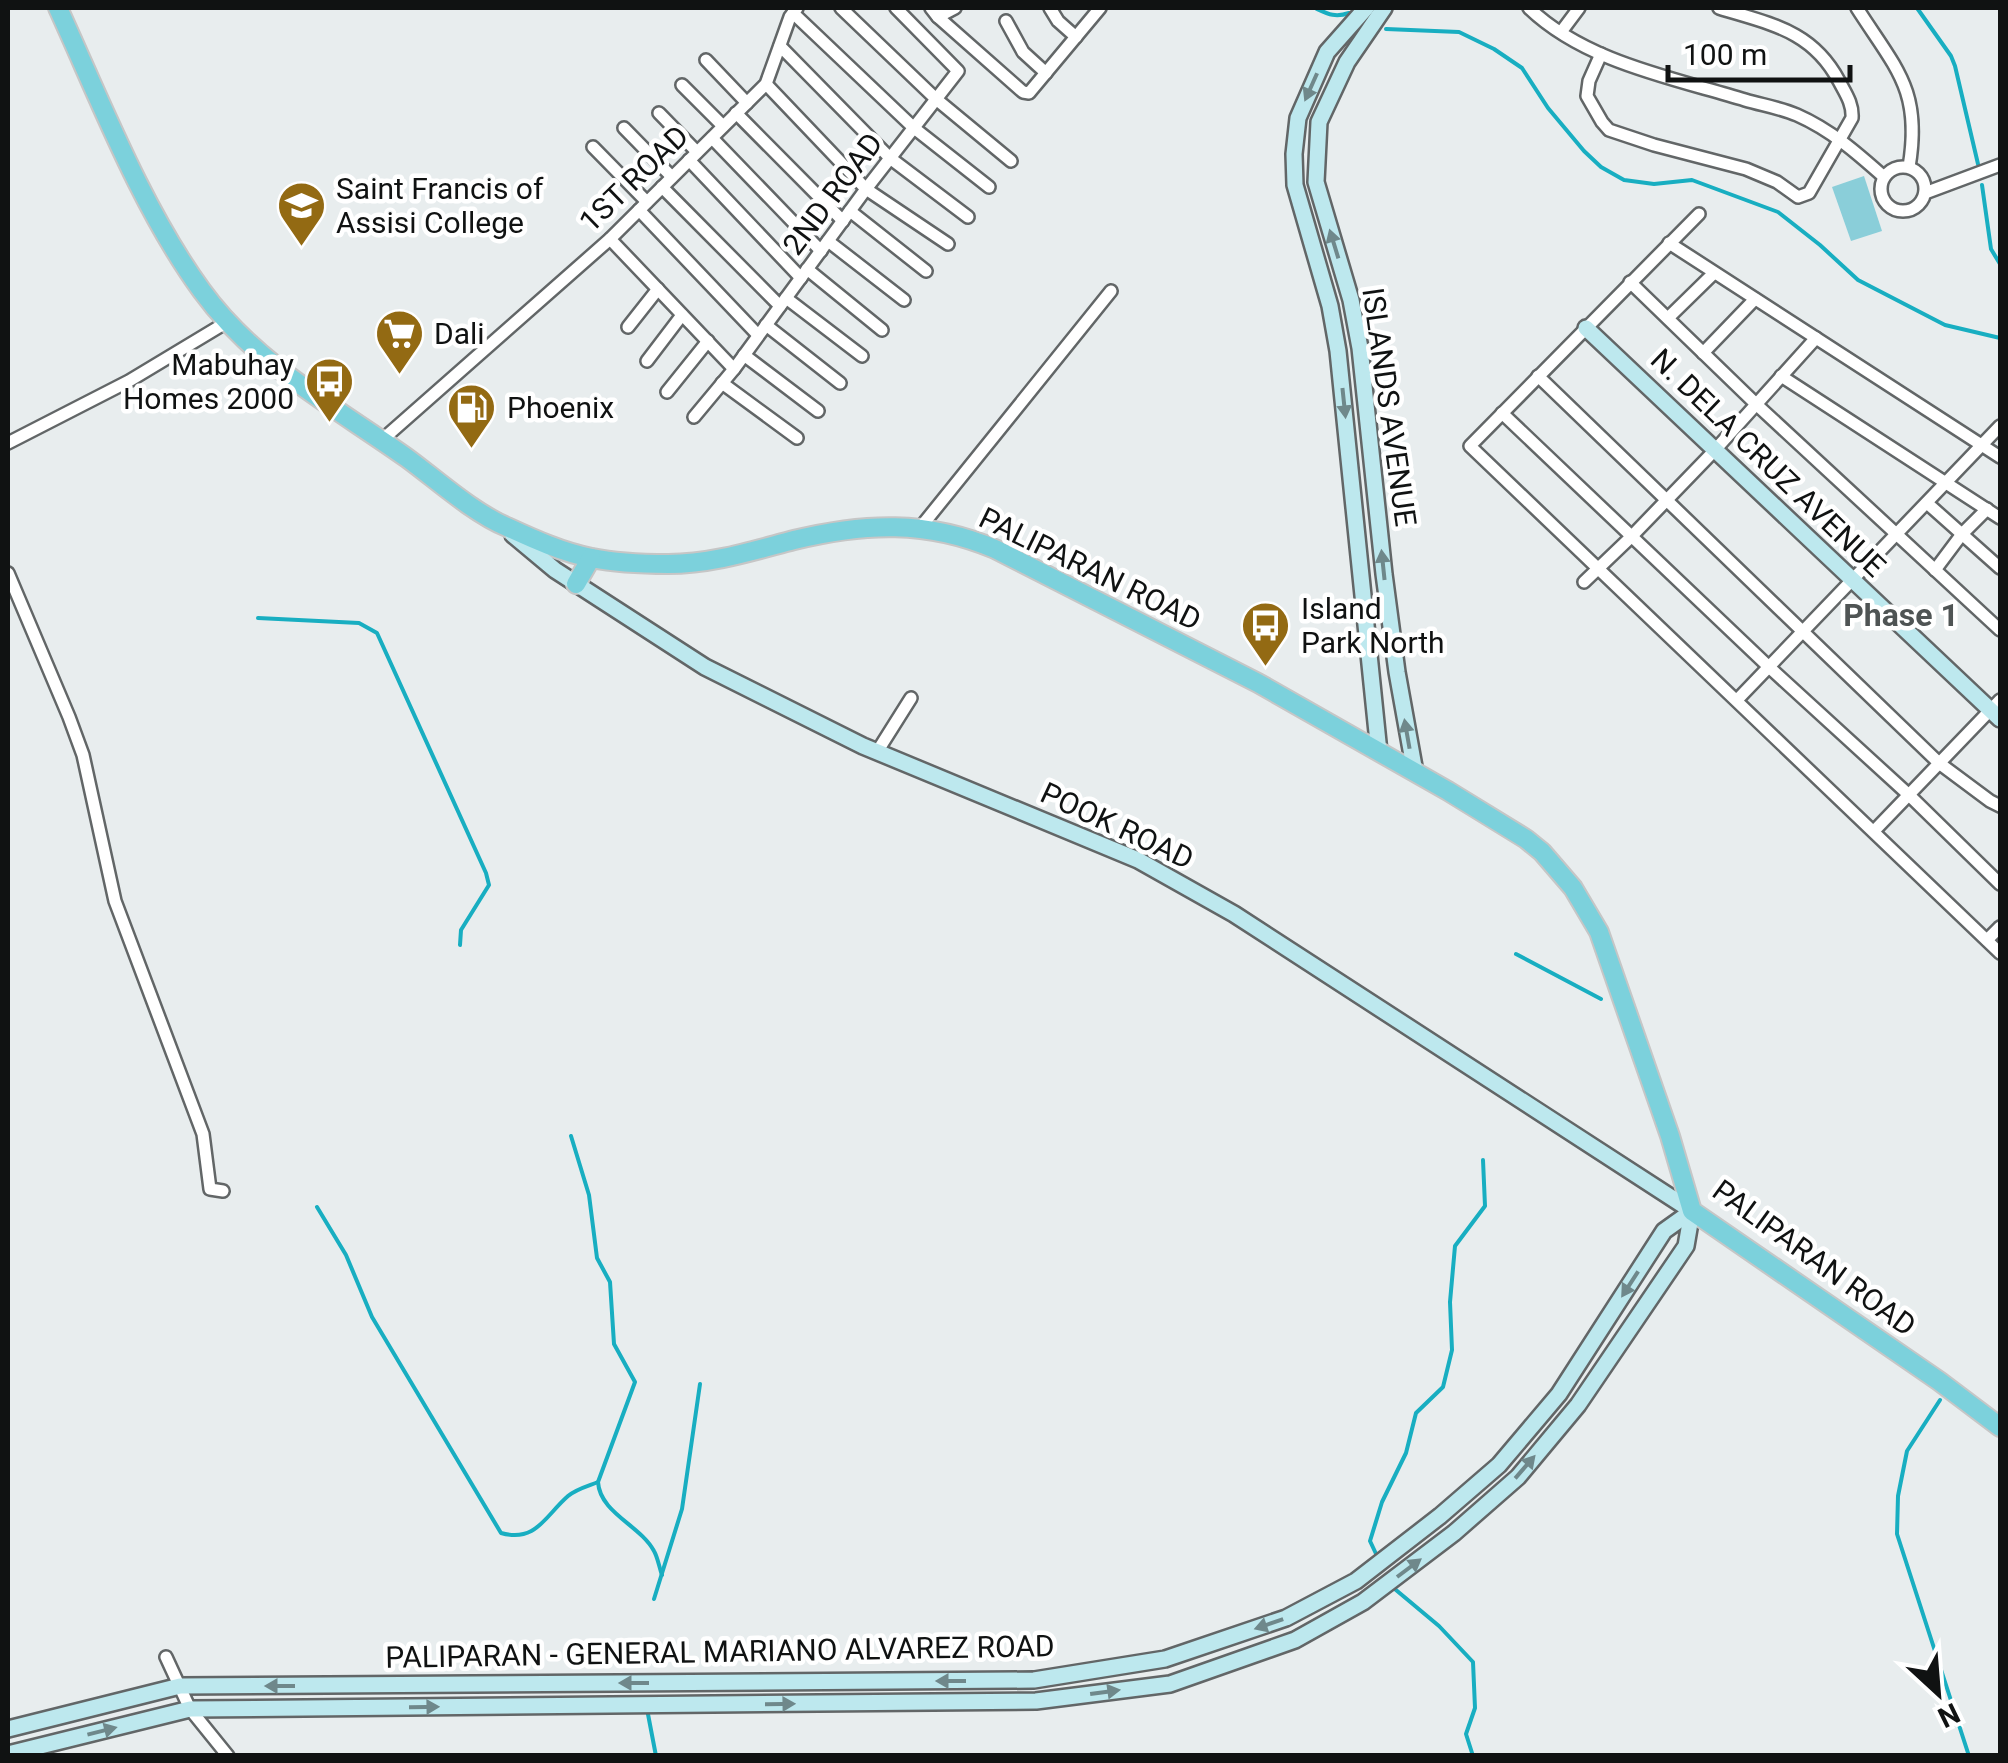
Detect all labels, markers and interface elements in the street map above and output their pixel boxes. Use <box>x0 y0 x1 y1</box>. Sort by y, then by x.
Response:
scale bar <box>1668 20 1850 82</box>
text: 100 m <box>1683 37 1767 72</box>
one-way arrow <box>1303 73 1320 102</box>
street label: 1ST ROAD <box>572 118 695 239</box>
street label: 2ND ROAD <box>775 126 890 262</box>
place label: Saint Francis of Assisi College <box>336 171 544 240</box>
school or university icon: Saint Francis of Assisi College <box>275 180 327 248</box>
one-way arrow <box>1326 228 1341 259</box>
street label: ISLANDS AVENUE <box>1355 285 1424 529</box>
supermarket icon: Dali <box>373 308 425 376</box>
place label: Dali <box>434 316 485 351</box>
street label: N. DELA CRUZ AVENUE <box>1644 342 1893 584</box>
place label: Mabuhay Homes 2000 <box>123 347 294 416</box>
bus stop icon: Mabuhay Homes 2000 <box>303 356 355 424</box>
fuel station icon: Phoenix <box>446 382 498 450</box>
one-way arrow <box>1336 388 1352 419</box>
place label: Phoenix <box>507 390 614 425</box>
street label: PALIPARAN ROAD <box>974 500 1207 637</box>
one-way arrow <box>1375 548 1391 580</box>
place label: Island Park North <box>1301 591 1445 660</box>
district label: Phase 1 <box>1843 596 1959 634</box>
bus stop icon: Island Park North <box>1240 600 1292 668</box>
one-way arrow <box>1399 718 1414 749</box>
street label: POOK ROAD <box>1035 775 1199 876</box>
street label: PALIPARAN ROAD <box>1706 1172 1923 1343</box>
one-way arrow <box>1621 1270 1639 1298</box>
one-way arrow <box>1514 1455 1536 1480</box>
one-way arrow <box>1396 1558 1422 1578</box>
one-way arrow <box>1253 1617 1283 1632</box>
street label: PALIPARAN - GENERAL MARIANO ALVAREZ ROAD <box>385 1628 1055 1675</box>
north arrow <box>1888 1643 1988 1743</box>
one-way arrow <box>935 1673 967 1689</box>
one-way arrow <box>617 1675 649 1691</box>
one-way arrow <box>264 1678 296 1694</box>
one-way arrow <box>1089 1684 1121 1700</box>
one-way arrow <box>765 1696 797 1712</box>
text: N <box>1933 1696 1965 1734</box>
one-way arrow <box>409 1699 441 1715</box>
one-way arrow <box>87 1722 118 1738</box>

